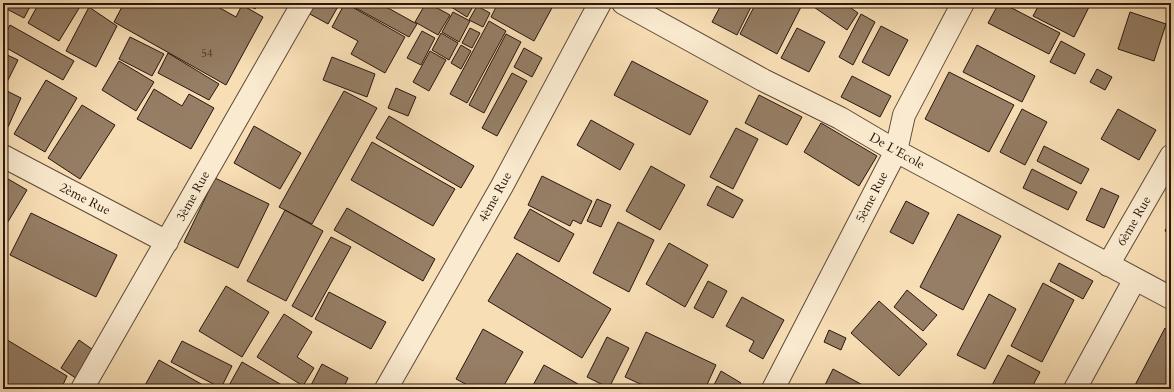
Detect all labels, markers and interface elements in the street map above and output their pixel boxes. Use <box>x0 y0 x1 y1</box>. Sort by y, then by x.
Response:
house number: 54 <box>201 46 213 61</box>
street label: De L'Ecole <box>866 128 928 174</box>
street label: 3ème Rue <box>172 168 214 224</box>
street label: 5ème Rue <box>851 168 893 226</box>
street label: 4ème Rue <box>474 169 516 225</box>
street label: 2ème Rue <box>56 178 114 220</box>
street label: 6ème Rue <box>1112 193 1156 249</box>

